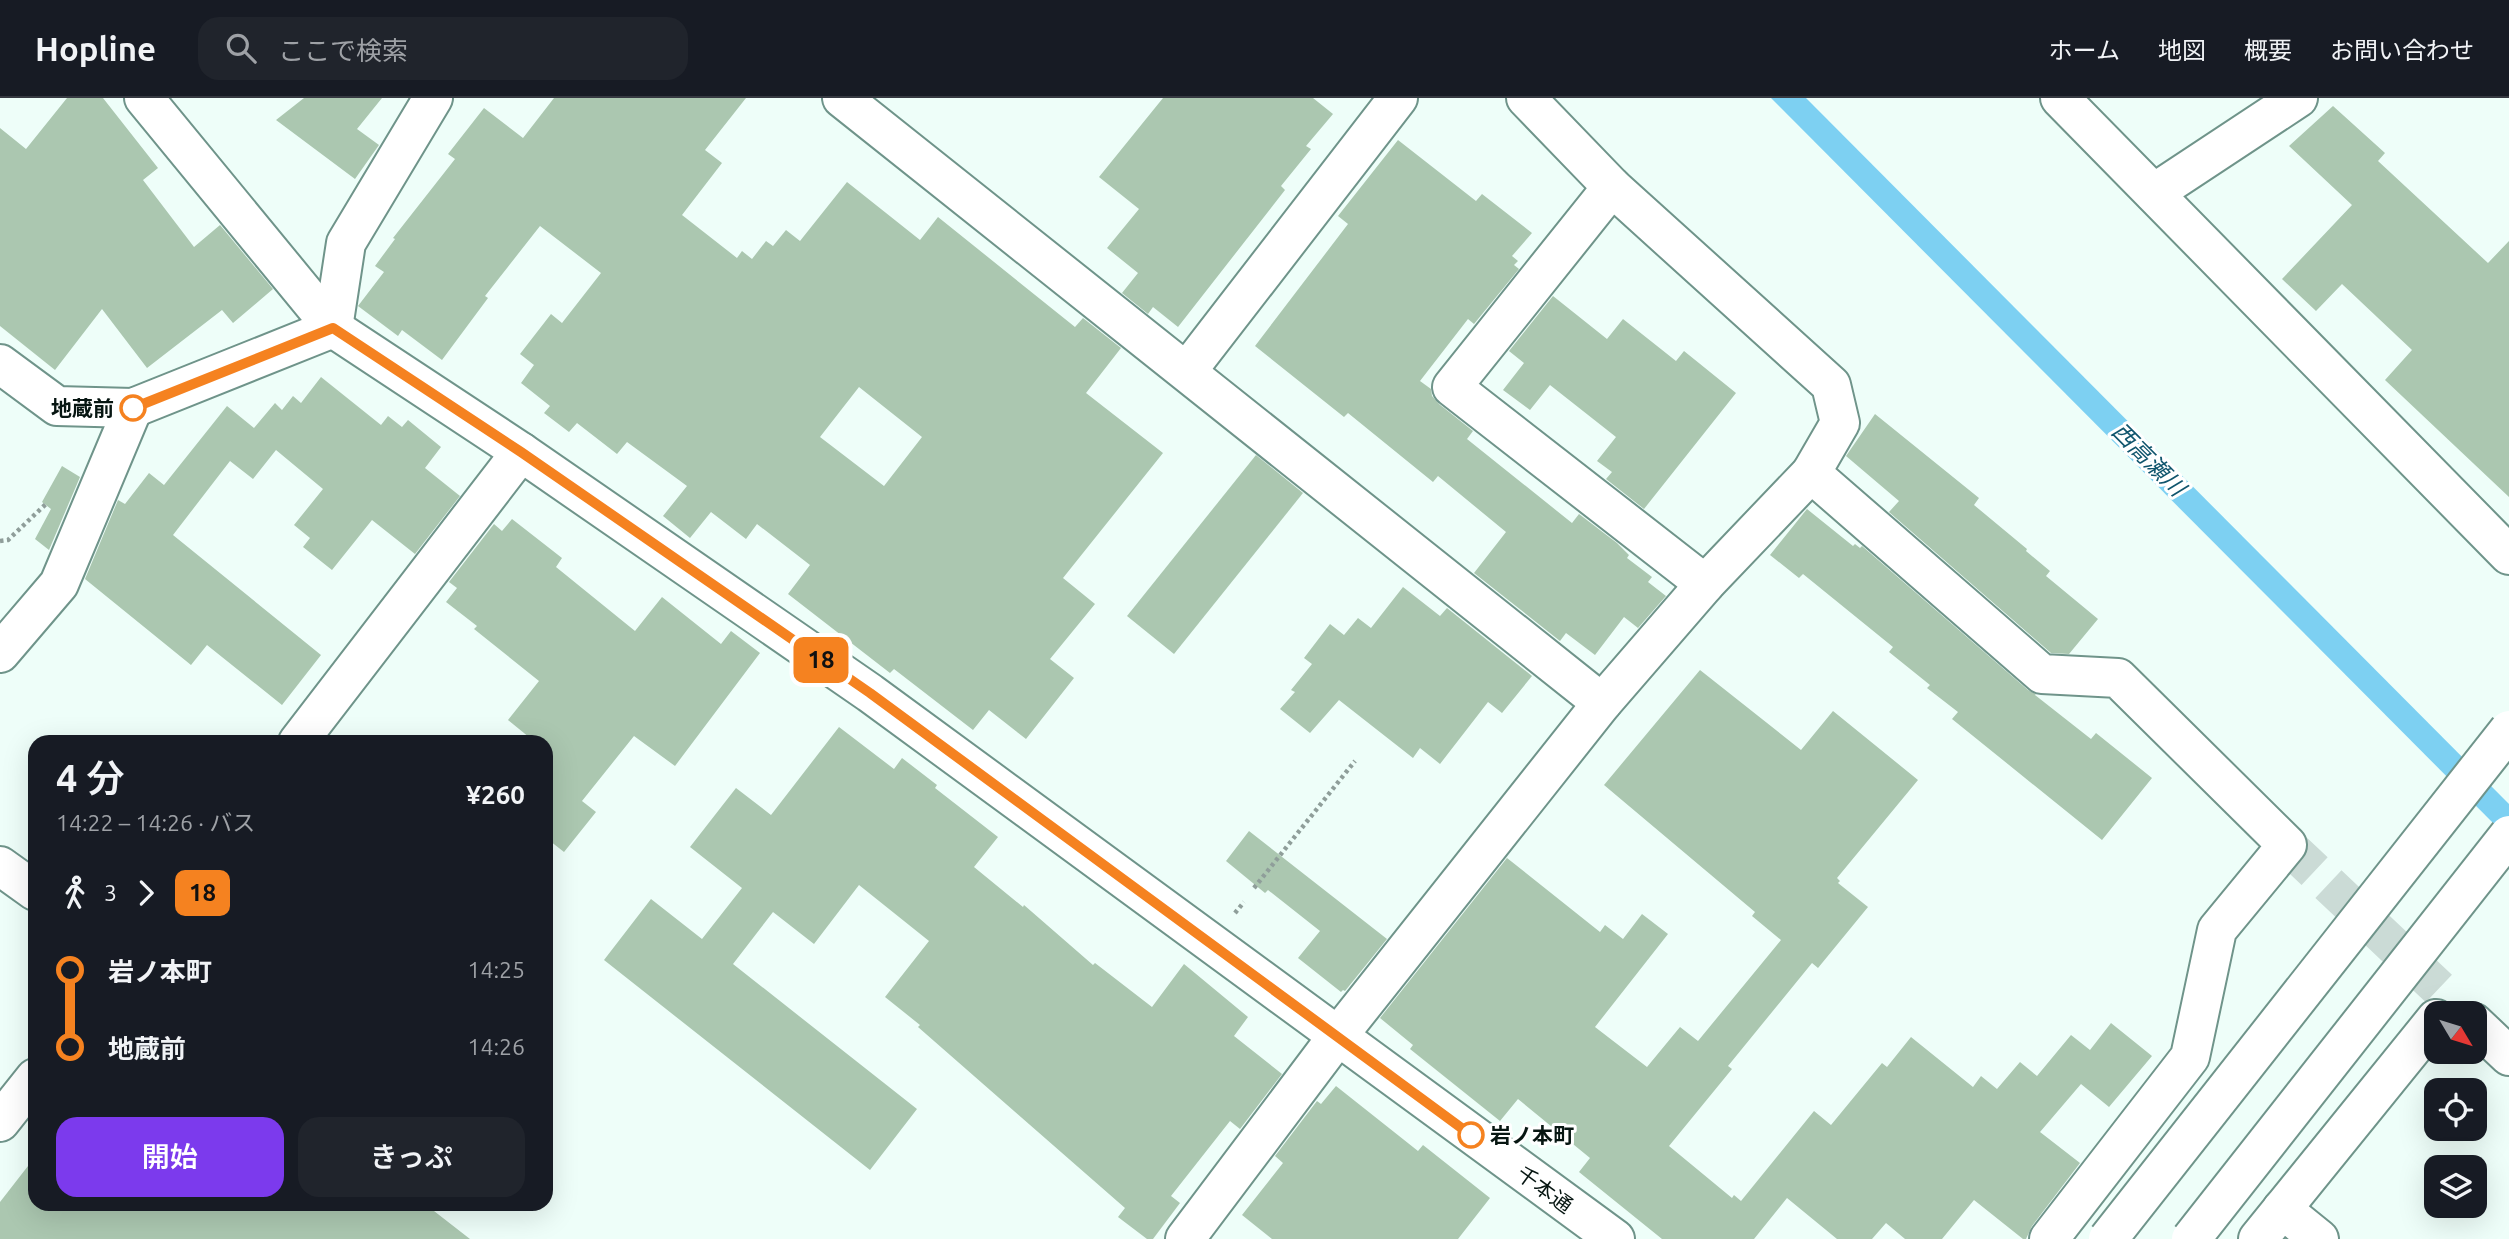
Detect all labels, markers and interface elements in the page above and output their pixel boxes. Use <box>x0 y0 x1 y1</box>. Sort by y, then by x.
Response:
search box <box>198 17 688 80</box>
icon: search <box>222 29 260 67</box>
text: Hopline <box>35 30 156 67</box>
text: ここで検索 <box>278 36 408 65</box>
text: ホーム <box>2049 37 2120 64</box>
text: 地図 <box>2158 37 2206 64</box>
text: 概要 <box>2244 37 2292 64</box>
text: お問い合わせ <box>2330 37 2474 64</box>
marker: 地蔵前 <box>120 395 146 421</box>
place label: 地蔵前 <box>51 396 114 420</box>
water label: 西高瀬川 <box>2108 418 2192 502</box>
line badge: 18 <box>790 637 852 683</box>
text: 18 <box>807 646 835 673</box>
text: 4 分 <box>56 757 124 799</box>
text: ¥260 <box>466 780 525 809</box>
text: 14:22 – 14:26 · バス <box>56 810 255 835</box>
icon: walk <box>56 874 94 912</box>
icon: forward <box>127 874 165 912</box>
text: 18 <box>189 879 216 906</box>
text: 3 <box>104 880 117 905</box>
text: 岩ノ本町 <box>108 957 212 986</box>
text: 14:25 <box>467 957 525 982</box>
north arrow <box>2424 1001 2487 1064</box>
map controls <box>2424 1001 2487 1218</box>
text: 地蔵前 <box>108 1034 186 1063</box>
text: 14:26 <box>467 1034 525 1059</box>
button: locate <box>2424 1078 2487 1141</box>
button: 開始 <box>56 1117 284 1197</box>
button: きっぷ <box>298 1117 525 1197</box>
marker: 岩ノ本町 <box>1458 1122 1484 1148</box>
place label: 岩ノ本町 <box>1490 1123 1574 1147</box>
button: layers <box>2424 1155 2487 1218</box>
street label: 千本通 <box>1512 1161 1578 1217</box>

